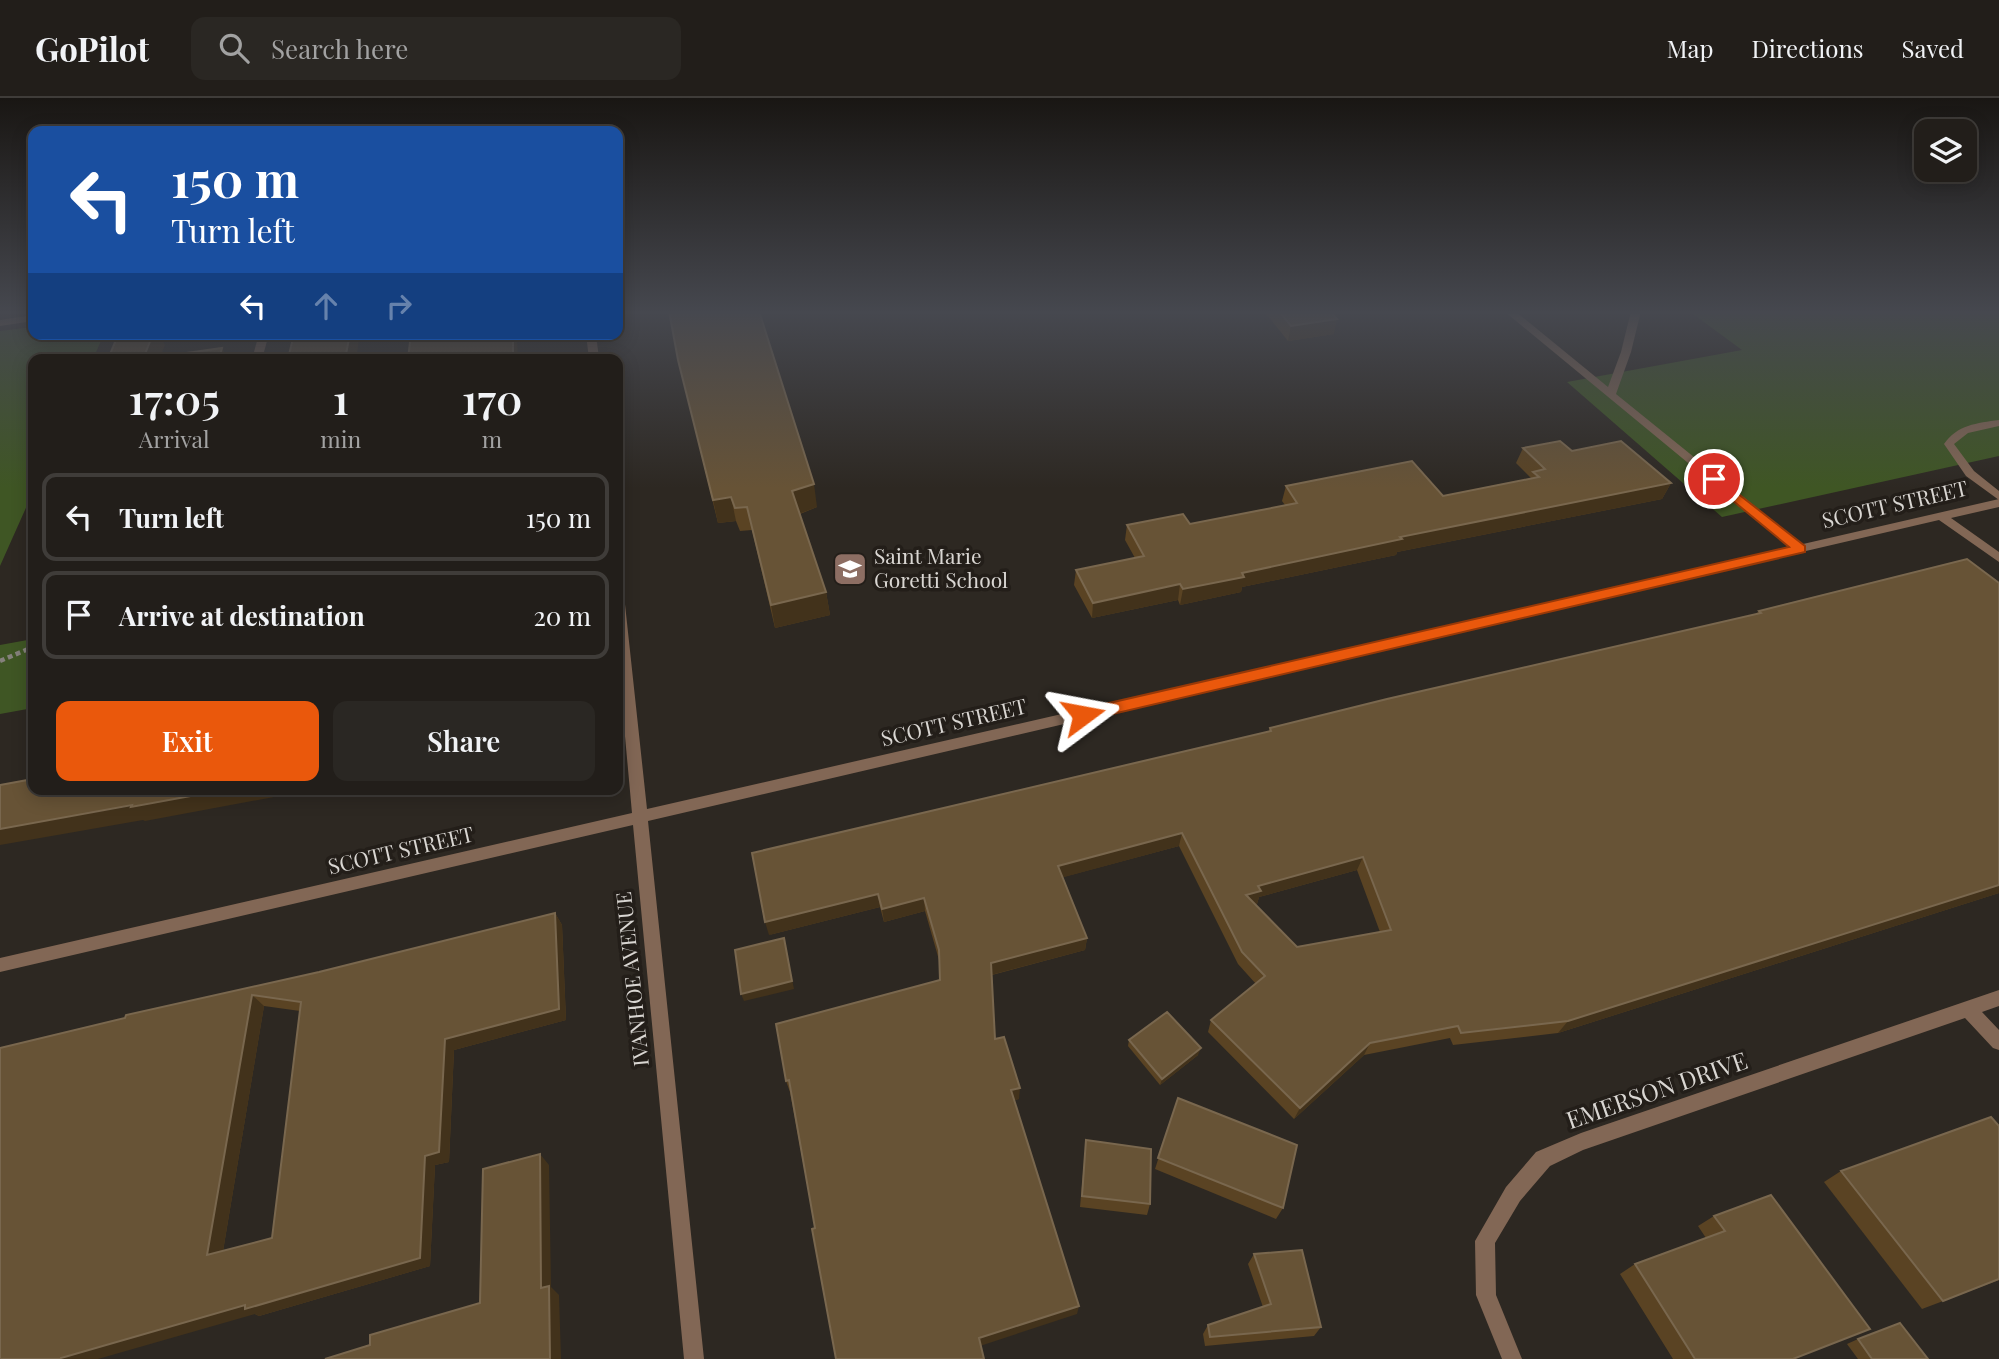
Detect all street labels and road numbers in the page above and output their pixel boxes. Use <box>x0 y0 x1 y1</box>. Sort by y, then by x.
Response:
street label: SCOTT STREET <box>1819 473 1970 533</box>
street label: SCOTT STREET <box>878 691 1029 751</box>
street label: SCOTT STREET <box>325 819 476 879</box>
street label: IVANHOE AVENUE <box>608 891 654 1068</box>
street label: EMERSON DRIVE <box>1561 1043 1751 1135</box>

